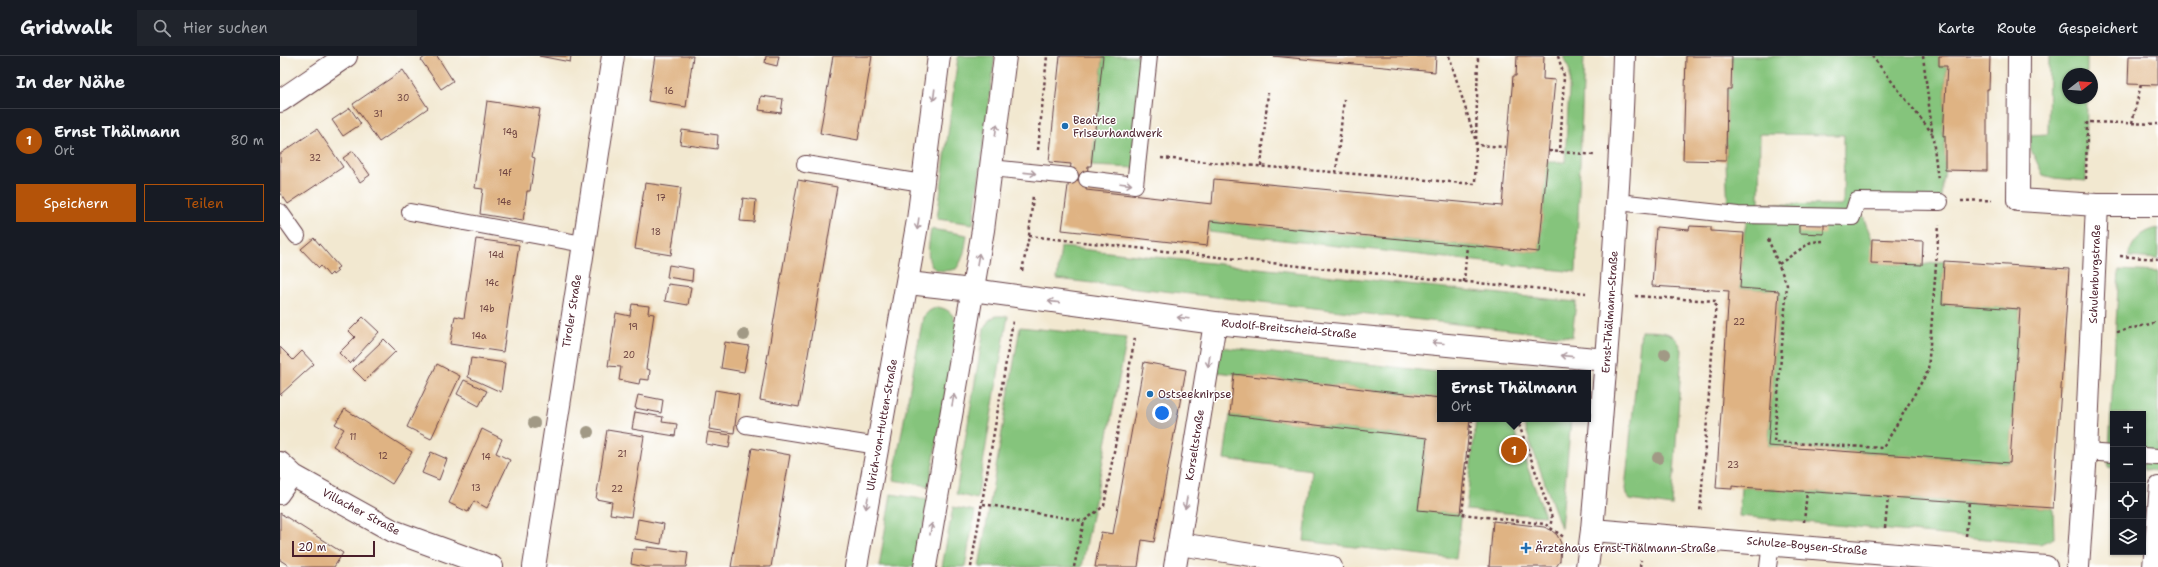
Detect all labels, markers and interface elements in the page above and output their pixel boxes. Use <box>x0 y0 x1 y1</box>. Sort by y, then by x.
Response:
search box <box>137 10 417 46</box>
text: Gridwalk <box>20 15 113 40</box>
icon: search <box>151 17 173 39</box>
text: Hier suchen <box>183 18 268 38</box>
text: Karte <box>1938 19 1975 37</box>
text: Route <box>1997 19 2036 37</box>
text: Gespeichert <box>2058 19 2138 37</box>
north arrow <box>2062 68 2098 104</box>
text: In der Nähe <box>16 71 125 93</box>
house number: 16 <box>664 85 674 97</box>
one-way arrow <box>930 88 937 101</box>
house number: 30 <box>397 92 409 104</box>
house number: 31 <box>373 108 383 120</box>
place label: Beatrice Friseurhandwerk <box>1073 113 1163 141</box>
marker: Beatrice Friseurhandwerk <box>1060 121 1070 131</box>
text: Ernst Thälmann <box>54 122 180 142</box>
one-way arrow <box>992 124 1000 137</box>
house number: 14g <box>502 126 518 138</box>
text: 1 <box>26 132 32 149</box>
text: 80 m <box>230 132 264 149</box>
text: Ort <box>54 142 75 159</box>
house number: 32 <box>309 152 321 164</box>
house number: 14f <box>499 167 512 179</box>
one-way arrow <box>1023 169 1036 177</box>
one-way arrow <box>1119 180 1132 187</box>
button: Speichern <box>16 184 136 222</box>
button: Teilen <box>144 184 264 222</box>
house number: 17 <box>656 192 666 204</box>
house number: 14e <box>497 196 511 208</box>
one-way arrow <box>914 217 922 230</box>
street label: Schulenburgstraße <box>2086 224 2104 324</box>
house number: 18 <box>651 226 661 238</box>
house number: 14d <box>488 249 504 261</box>
street label: Ernst-Thälmann-Straße <box>1598 250 1622 374</box>
one-way arrow <box>974 252 982 265</box>
street label: Tiroler Straße <box>559 273 585 349</box>
house number: 14c <box>485 277 500 289</box>
one-way arrow <box>1048 298 1061 306</box>
house number: 14b <box>480 303 494 315</box>
one-way arrow <box>1177 315 1190 322</box>
street label: Rudolf-Breitscheid-Straße <box>1221 316 1357 342</box>
house number: 22 <box>1733 316 1745 328</box>
house number: 19 <box>628 321 638 333</box>
house number: 14a <box>471 330 487 342</box>
one-way arrow <box>1432 339 1445 346</box>
house number: 20 <box>623 349 635 361</box>
one-way arrow <box>1561 352 1574 360</box>
one-way arrow <box>1205 354 1213 367</box>
street label: Ulrich-von-Hutten-Straße <box>863 358 901 492</box>
popup <box>1437 370 1591 422</box>
text: Ernst Thälmann <box>1451 378 1577 398</box>
place label: Ostseeknirpse <box>1158 387 1232 402</box>
marker: Ostseeknirpse <box>1145 389 1155 399</box>
one-way arrow <box>950 394 958 407</box>
text: Ort <box>1451 398 1472 415</box>
your location <box>1152 403 1172 423</box>
street label: Korseltstraße <box>1182 408 1208 482</box>
map controls <box>2110 411 2146 555</box>
button: + <box>2110 411 2146 447</box>
house number: 11 <box>349 431 357 443</box>
pin: 1 <box>1501 435 1527 465</box>
button: − <box>2110 447 2146 483</box>
house number: 21 <box>617 448 627 460</box>
house number: 12 <box>378 450 388 462</box>
house number: 14 <box>481 451 491 463</box>
house number: 23 <box>1727 459 1739 471</box>
house number: 13 <box>471 482 481 494</box>
house number: 22 <box>611 483 623 495</box>
button: locate <box>2110 483 2146 519</box>
street label: Villacher Straße <box>319 485 403 539</box>
one-way arrow <box>863 496 871 509</box>
one-way arrow <box>1182 496 1190 509</box>
button: layers <box>2110 519 2146 555</box>
one-way arrow <box>928 522 936 535</box>
street label: Schulze-Boysen-Straße <box>1746 533 1868 559</box>
scale bar <box>292 539 375 558</box>
text: 20 m <box>298 540 326 555</box>
place label: Ärztehaus Ernst-Thälmann-Straße <box>1535 541 1716 556</box>
marker: Ärztehaus Ernst-Thälmann-Straße <box>1520 542 1532 554</box>

